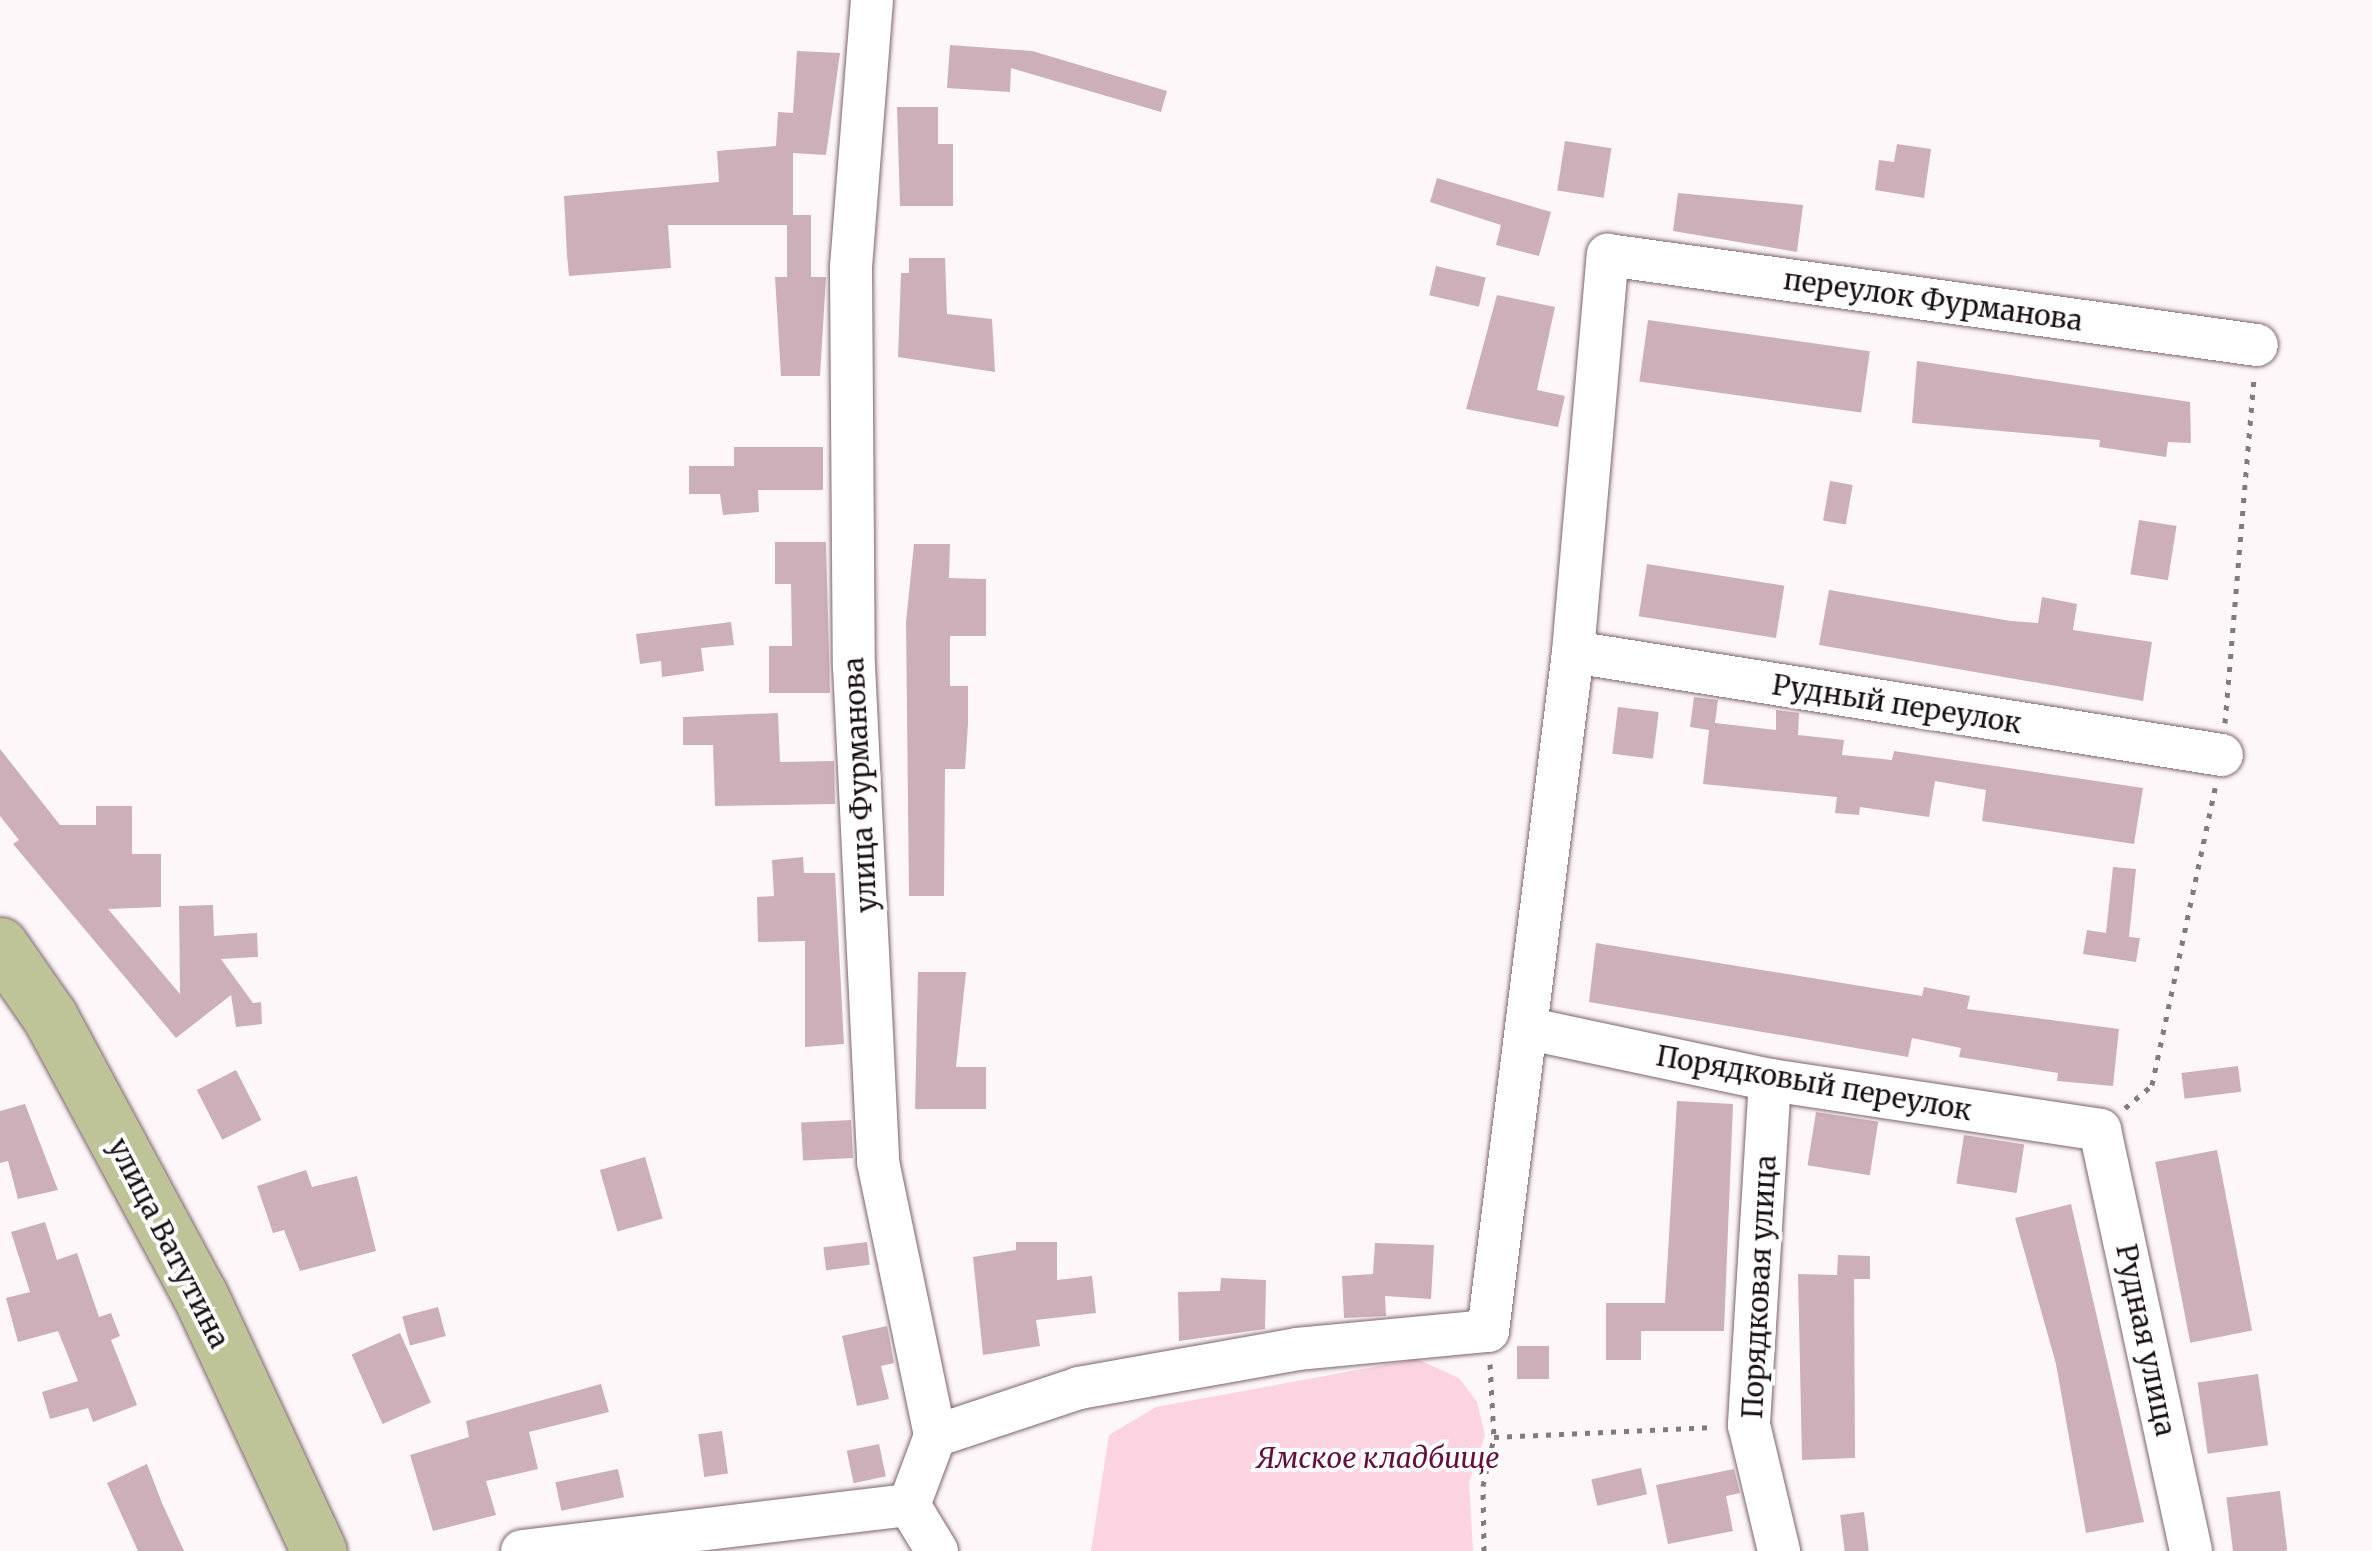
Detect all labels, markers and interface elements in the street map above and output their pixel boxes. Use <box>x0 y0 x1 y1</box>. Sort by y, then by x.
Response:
street label: переулок Фурманова <box>1781 262 2085 338</box>
street label: улица Фурманова <box>837 657 883 913</box>
street label: Рудный переулок <box>1770 668 2024 740</box>
street label: Порядковый переулок <box>1653 1039 1975 1127</box>
street label: улица Ватутина <box>102 1132 236 1354</box>
street label: Порядковая улица <box>1735 1154 1783 1420</box>
street label: Рудная улица <box>2109 1241 2183 1439</box>
park label: Ямское кладбище <box>1256 1441 1500 1475</box>

